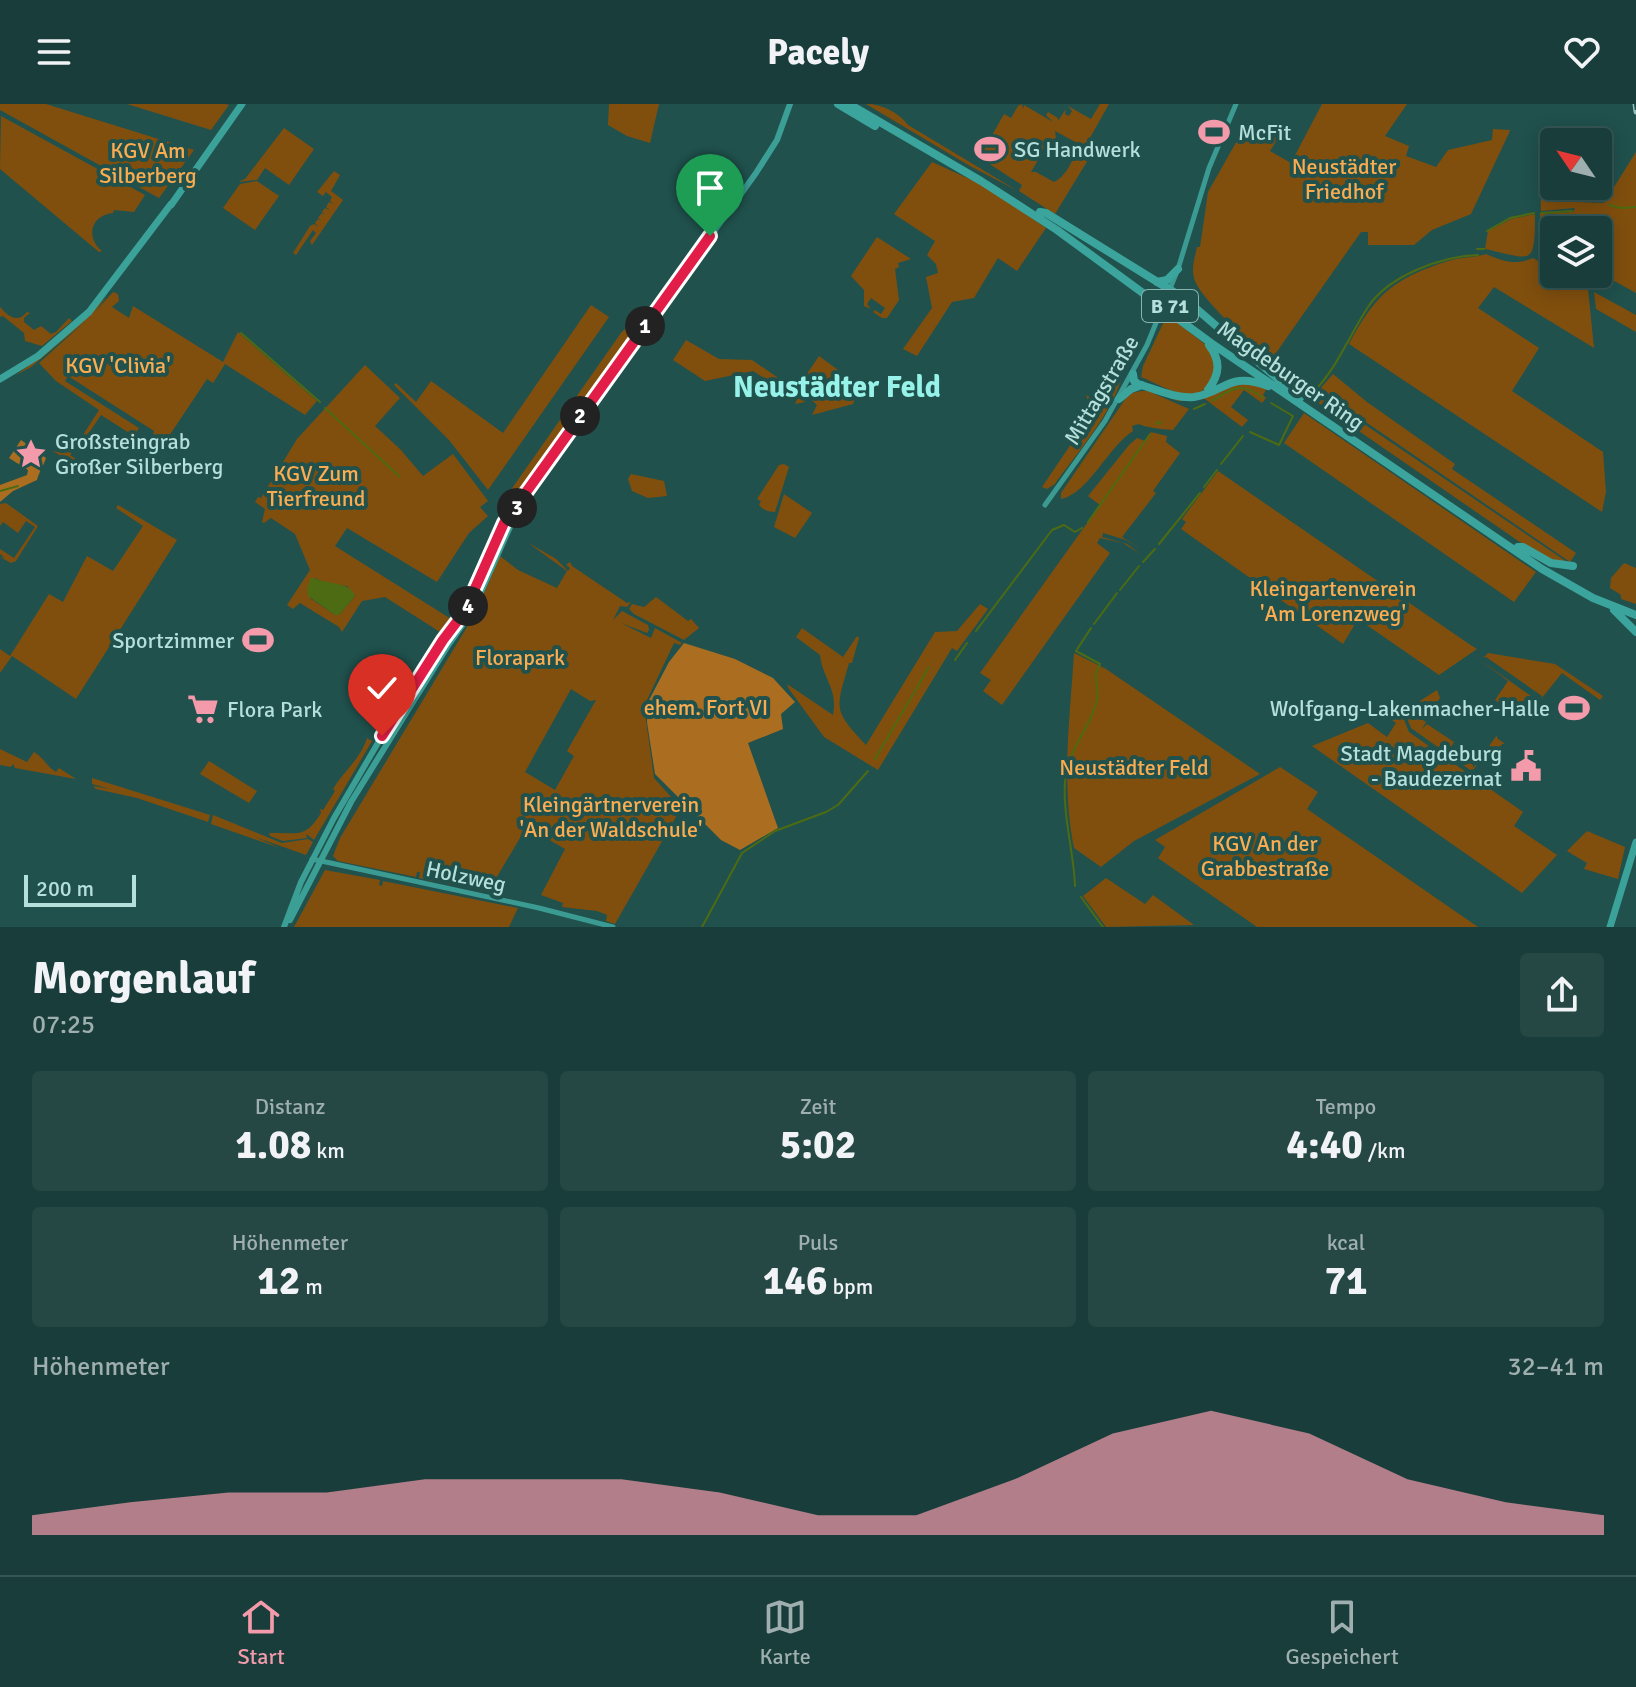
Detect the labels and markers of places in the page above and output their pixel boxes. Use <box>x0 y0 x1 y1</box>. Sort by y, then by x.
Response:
sports icon: McFit <box>1197 115 1231 149</box>
place label: McFit <box>1238 119 1291 146</box>
sports icon: SG Handwerk <box>973 132 1007 166</box>
place label: SG Handwerk <box>1014 136 1141 163</box>
pin <box>676 154 744 236</box>
pin: 1 <box>625 306 665 346</box>
pin: 2 <box>560 396 600 436</box>
place label: Großsteingrab Großer Silberberg <box>55 428 223 480</box>
place icon: Großsteingrab Großer Silberberg <box>14 437 48 471</box>
pin: 3 <box>497 488 537 528</box>
pin: 4 <box>448 586 488 626</box>
sports icon: Sportzimmer <box>241 623 275 657</box>
place label: Sportzimmer <box>112 627 234 654</box>
pin <box>348 654 416 736</box>
sports icon: Wolfgang-Lakenmacher-Halle <box>1557 691 1591 725</box>
supermarket icon: Flora Park <box>186 692 220 726</box>
place label: Wolfgang-Lakenmacher-Halle <box>1270 695 1550 722</box>
place label: Flora Park <box>227 696 322 723</box>
place label: Stadt Magdeburg - Baudezernat <box>1341 740 1502 792</box>
public building icon: Stadt Magdeburg - Baudezernat <box>1509 749 1543 783</box>

